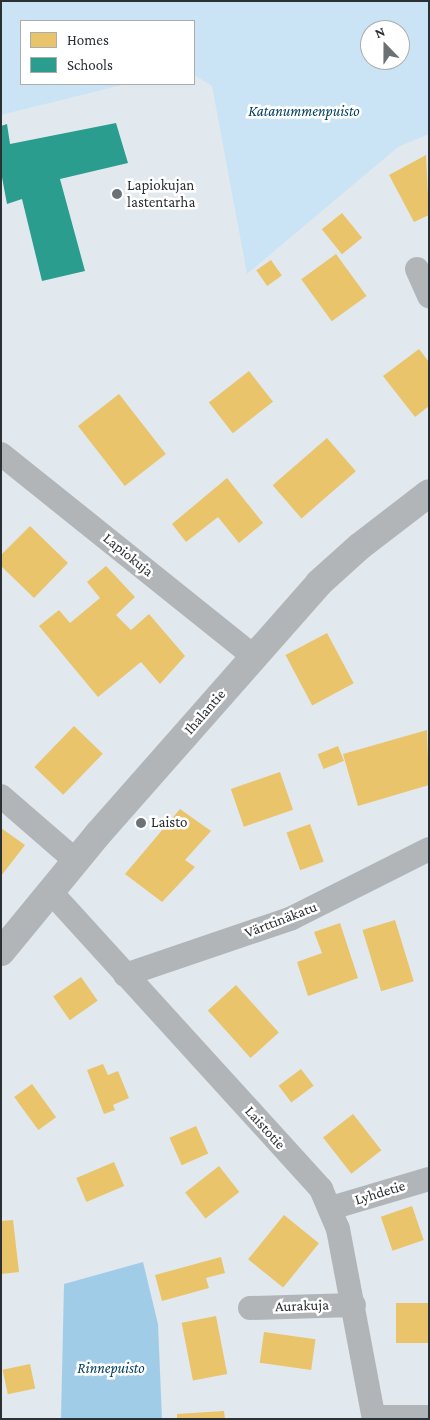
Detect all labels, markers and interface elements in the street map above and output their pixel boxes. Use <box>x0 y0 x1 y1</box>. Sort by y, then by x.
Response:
legend <box>20 20 195 85</box>
north arrow <box>360 20 410 70</box>
text: N <box>372 23 387 41</box>
text: Homes <box>67 32 109 48</box>
text: Schools <box>67 57 113 73</box>
park label: Katanummenpuisto <box>248 103 360 121</box>
place label: Lapiokujan lastentarha <box>127 176 195 211</box>
marker: Lapiokujan lastentarha <box>111 188 123 200</box>
street label: Lapiokuja <box>99 529 157 581</box>
street label: Ihalantie <box>181 686 229 738</box>
place label: Laisto <box>151 814 188 832</box>
marker: Laisto <box>135 817 147 829</box>
street label: Värttinäkatu <box>242 898 320 942</box>
street label: Laistotie <box>241 1103 289 1153</box>
street label: Lyhdetie <box>352 1177 408 1209</box>
street label: Aurakuja <box>275 1296 329 1316</box>
park label: Rinnepuisto <box>77 1360 145 1378</box>

